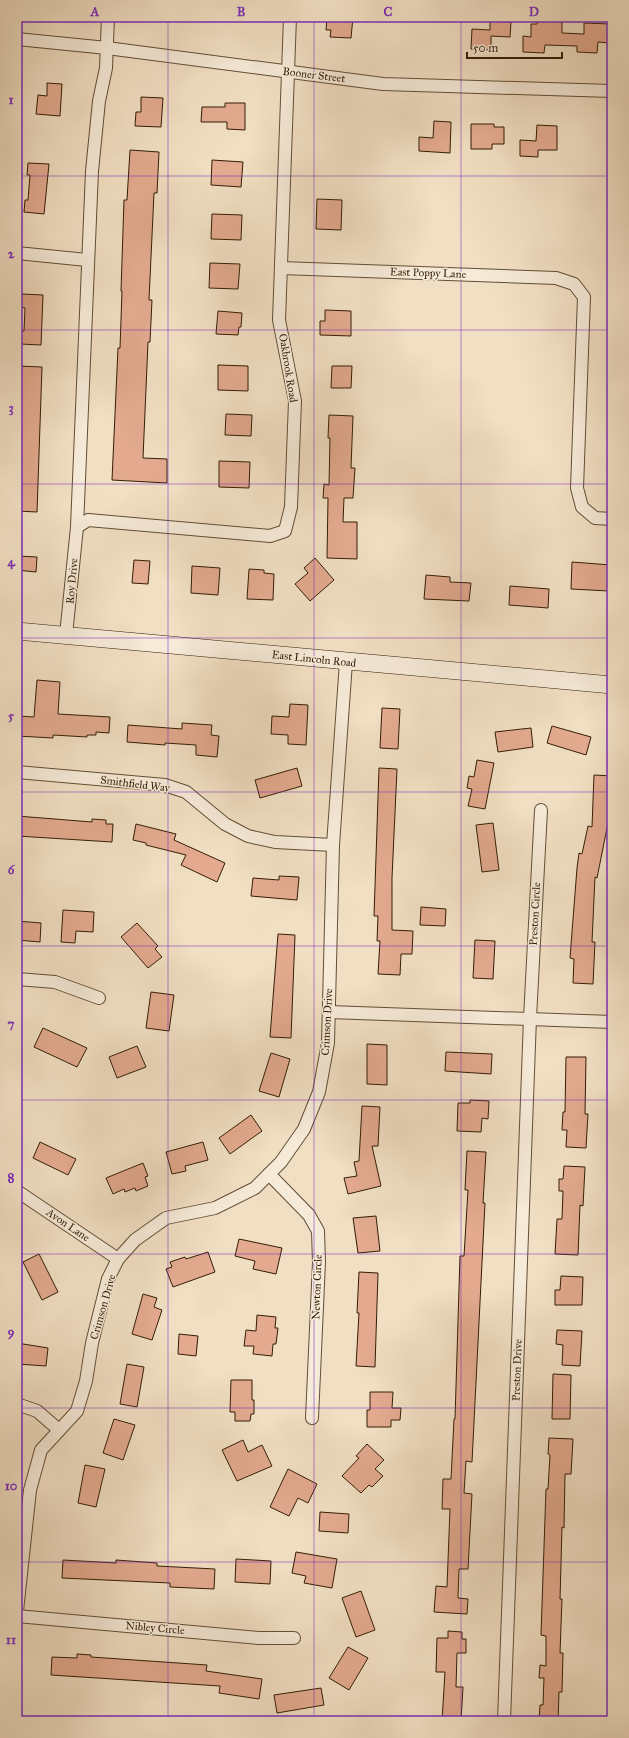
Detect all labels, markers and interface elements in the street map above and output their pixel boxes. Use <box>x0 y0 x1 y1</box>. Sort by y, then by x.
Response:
text: A <box>90 4 100 20</box>
text: B <box>237 4 246 20</box>
text: C <box>384 4 393 20</box>
text: D <box>529 4 539 20</box>
scale bar <box>467 34 562 60</box>
text: 50 m <box>473 41 498 55</box>
street label: Booner Street <box>282 65 346 85</box>
text: 1 <box>8 92 14 108</box>
text: 2 <box>8 246 15 262</box>
street label: East Poppy Lane <box>390 265 467 281</box>
street label: Oakbrook Road <box>276 333 300 404</box>
text: 3 <box>8 400 14 416</box>
text: 4 <box>7 554 15 570</box>
street label: Roy Drive <box>64 557 81 605</box>
street label: East Lincoln Road <box>271 648 357 670</box>
text: 5 <box>8 708 15 724</box>
street label: Smithfield Way <box>100 773 171 795</box>
text: 6 <box>8 862 16 878</box>
street label: Preston Circle <box>527 882 543 946</box>
street label: Crimson Drive <box>319 988 335 1056</box>
text: 7 <box>8 1016 15 1032</box>
text: 8 <box>8 1170 15 1186</box>
street label: Avon Lane <box>43 1205 92 1244</box>
street label: Newton Circle <box>309 1254 325 1320</box>
street label: Crimson Drive <box>87 1272 119 1341</box>
text: 9 <box>8 1324 15 1340</box>
street label: Preston Drive <box>509 1338 525 1401</box>
text: 10 <box>5 1478 18 1494</box>
street label: Nibley Circle <box>125 1619 186 1637</box>
text: 11 <box>6 1632 16 1648</box>

